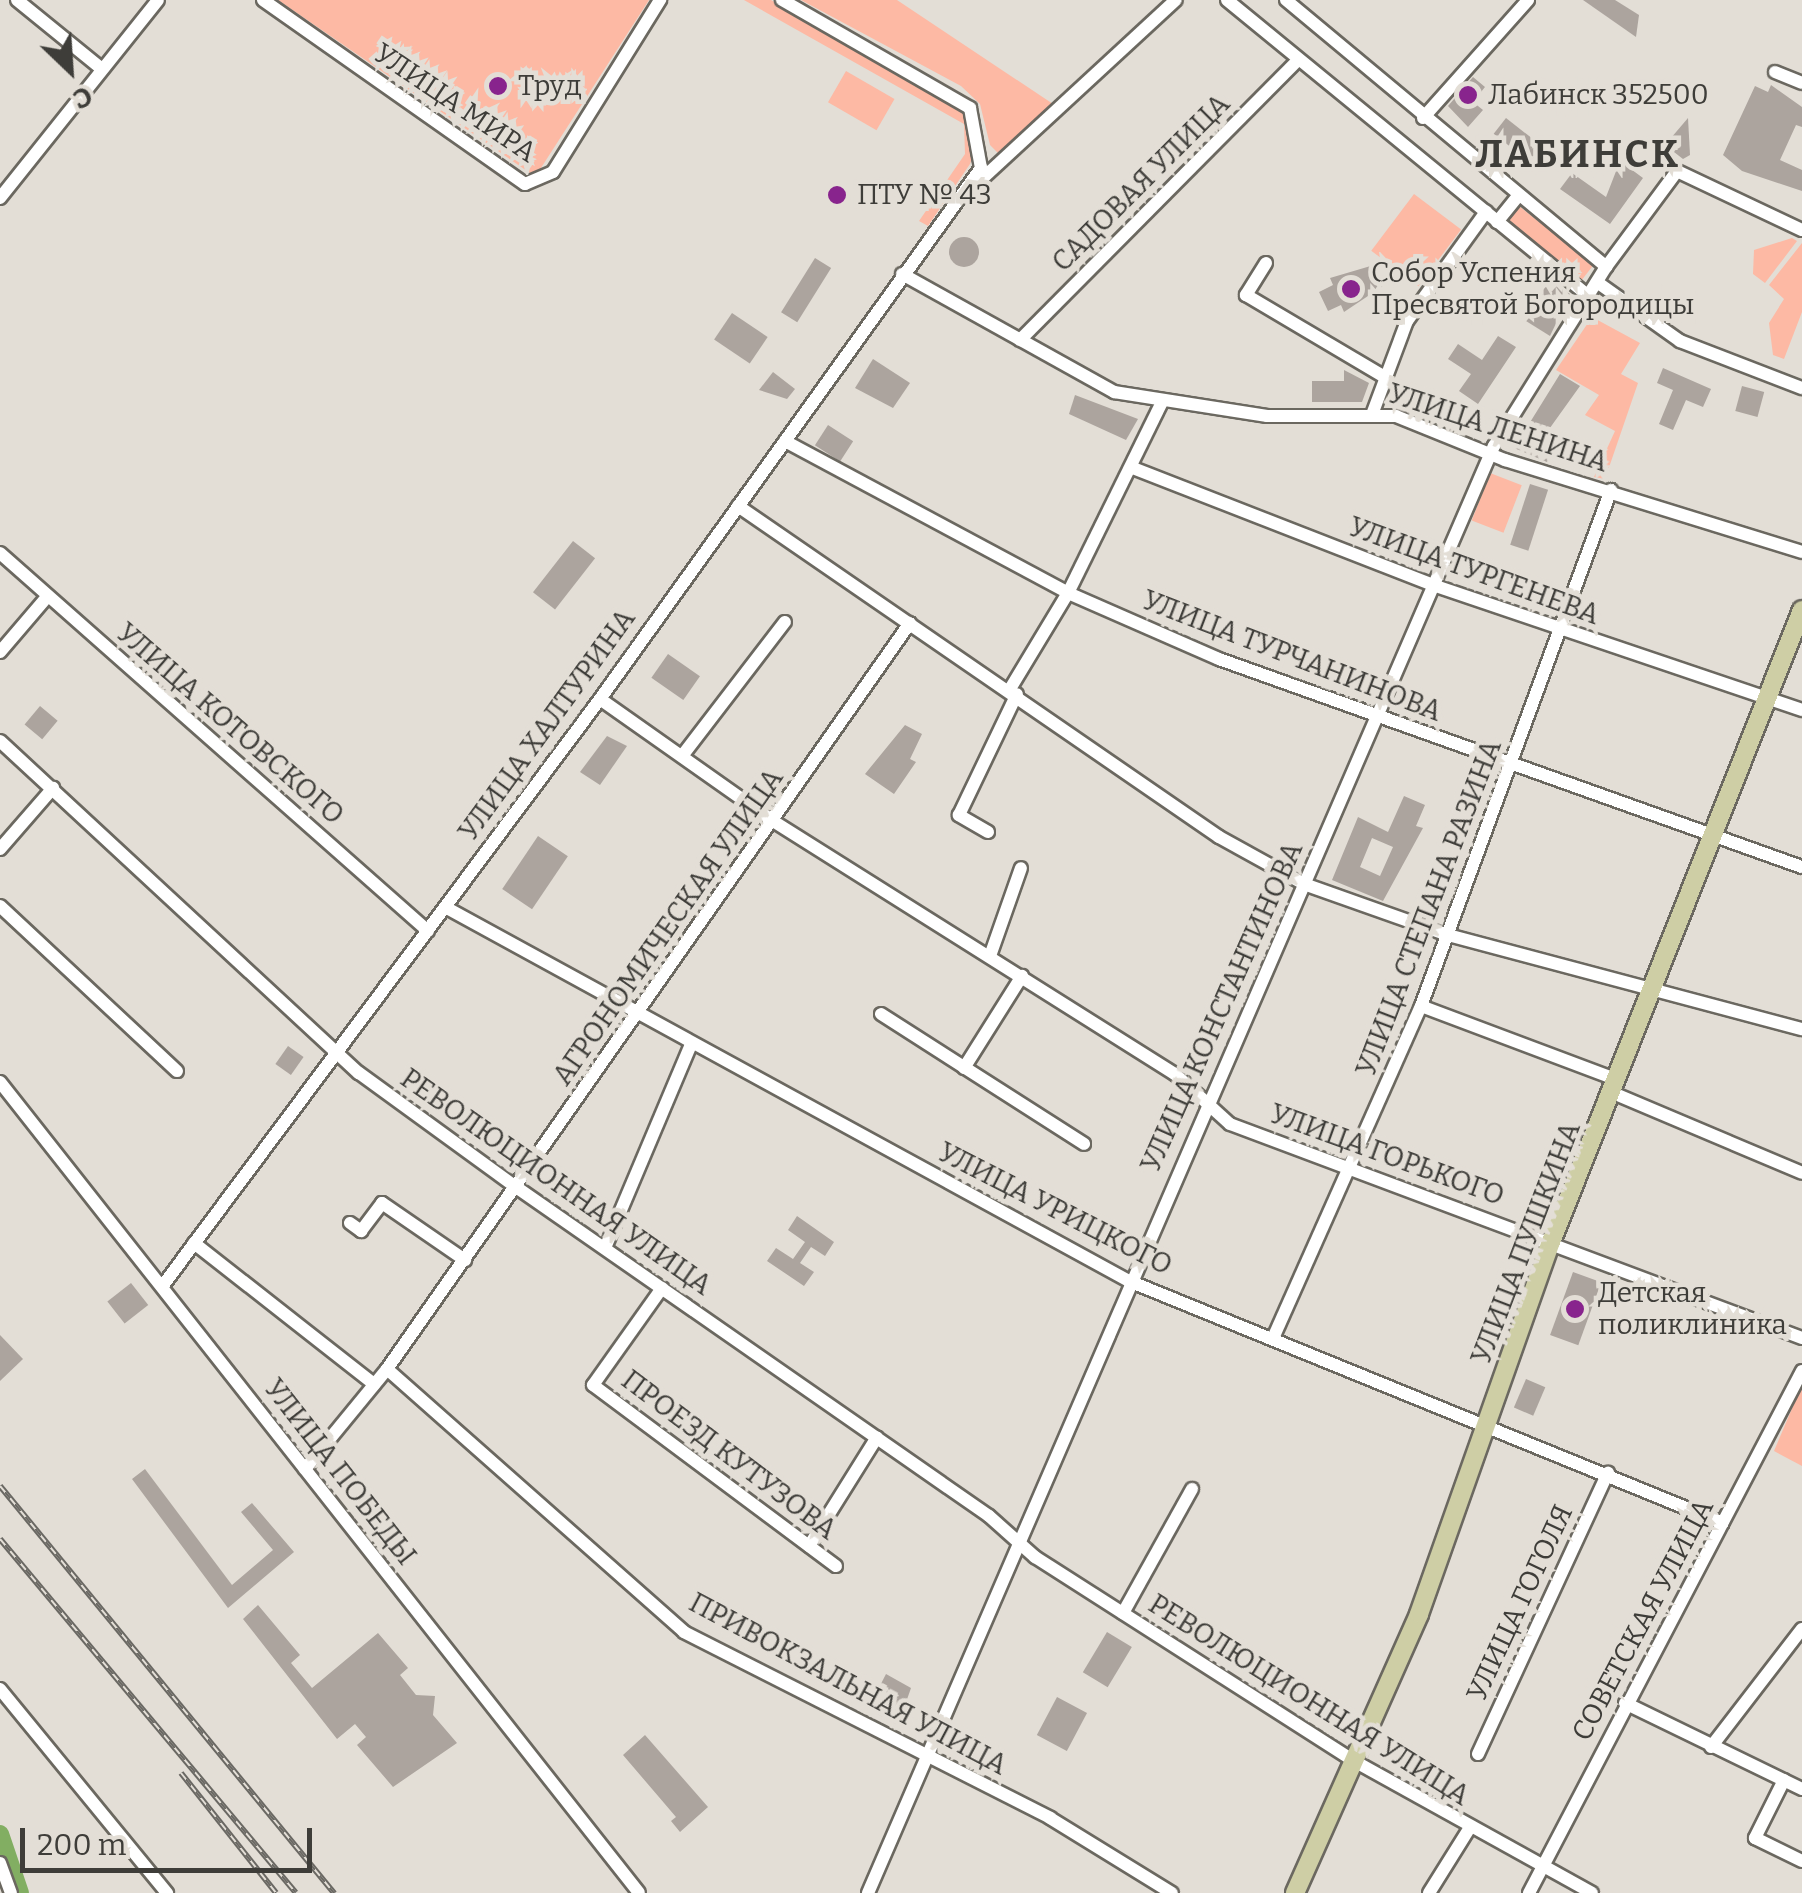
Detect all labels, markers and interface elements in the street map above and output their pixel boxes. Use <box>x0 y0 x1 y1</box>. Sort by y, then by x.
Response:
north arrow <box>20 20 120 120</box>
street label: УЛИЦА МИРА <box>367 36 543 170</box>
place label: Труд <box>518 69 582 103</box>
marker: Труд <box>487 75 509 97</box>
place label: Лабинск 352500 <box>1488 78 1709 112</box>
text: С <box>68 79 98 116</box>
marker: Лабинск 352500 <box>1457 84 1479 106</box>
street label: САДОВАЯ УЛИЦА <box>1045 87 1237 279</box>
district label: ЛАБИНСК <box>1475 132 1681 178</box>
place label: ПТУ № 43 <box>857 178 992 212</box>
marker: ПТУ № 43 <box>826 184 848 206</box>
place label: Собор Успения Пресвятой Богородицы <box>1371 256 1694 322</box>
marker: Собор Успения Пресвятой Богородицы <box>1340 278 1362 300</box>
street label: УЛИЦА ЛЕНИНА <box>1384 377 1612 479</box>
street label: УЛИЦА ТУРГЕНЕВА <box>1344 510 1604 632</box>
street label: УЛИЦА ТУРЧАНИНОВА <box>1138 583 1446 729</box>
street label: УЛИЦА ХАЛТУРИНА <box>452 603 642 847</box>
street label: УЛИЦА КОТОВСКОГО <box>109 616 351 832</box>
street label: УЛИЦА СТЕПАНА РАЗИНА <box>1349 735 1509 1081</box>
street label: АГРОНОМИЧЕСКАЯ УЛИЦА <box>546 762 790 1092</box>
street label: УЛИЦА КОНСТАНТИНОВА <box>1134 837 1310 1177</box>
street label: РЕВОЛЮЦИОННАЯ УЛИЦА <box>394 1062 718 1302</box>
street label: УЛИЦА ГОРЬКОГО <box>1265 1097 1509 1213</box>
street label: УЛИЦА ПУШКИНА <box>1464 1117 1588 1369</box>
street label: УЛИЦА УРИЦКОГО <box>932 1135 1178 1283</box>
place label: Детская поликлиника <box>1598 1276 1787 1342</box>
marker: Детская поликлиника <box>1562 1296 1588 1322</box>
street label: ПРОЕЗД КУТУЗОВА <box>615 1363 843 1547</box>
street label: УЛИЦА ПОБЕДЫ <box>257 1372 423 1572</box>
street label: СОВЕТСКАЯ УЛИЦА <box>1565 1494 1721 1746</box>
street label: УЛИЦА ГОГОЛЯ <box>1460 1500 1580 1706</box>
street label: ПРИВОКЗАЛЬНАЯ УЛИЦА <box>683 1586 1013 1782</box>
street label: РЕВОЛЮЦИОННАЯ УЛИЦА <box>1142 1587 1476 1813</box>
scale bar <box>25 1808 318 1870</box>
text: 200 m <box>37 1827 126 1863</box>

